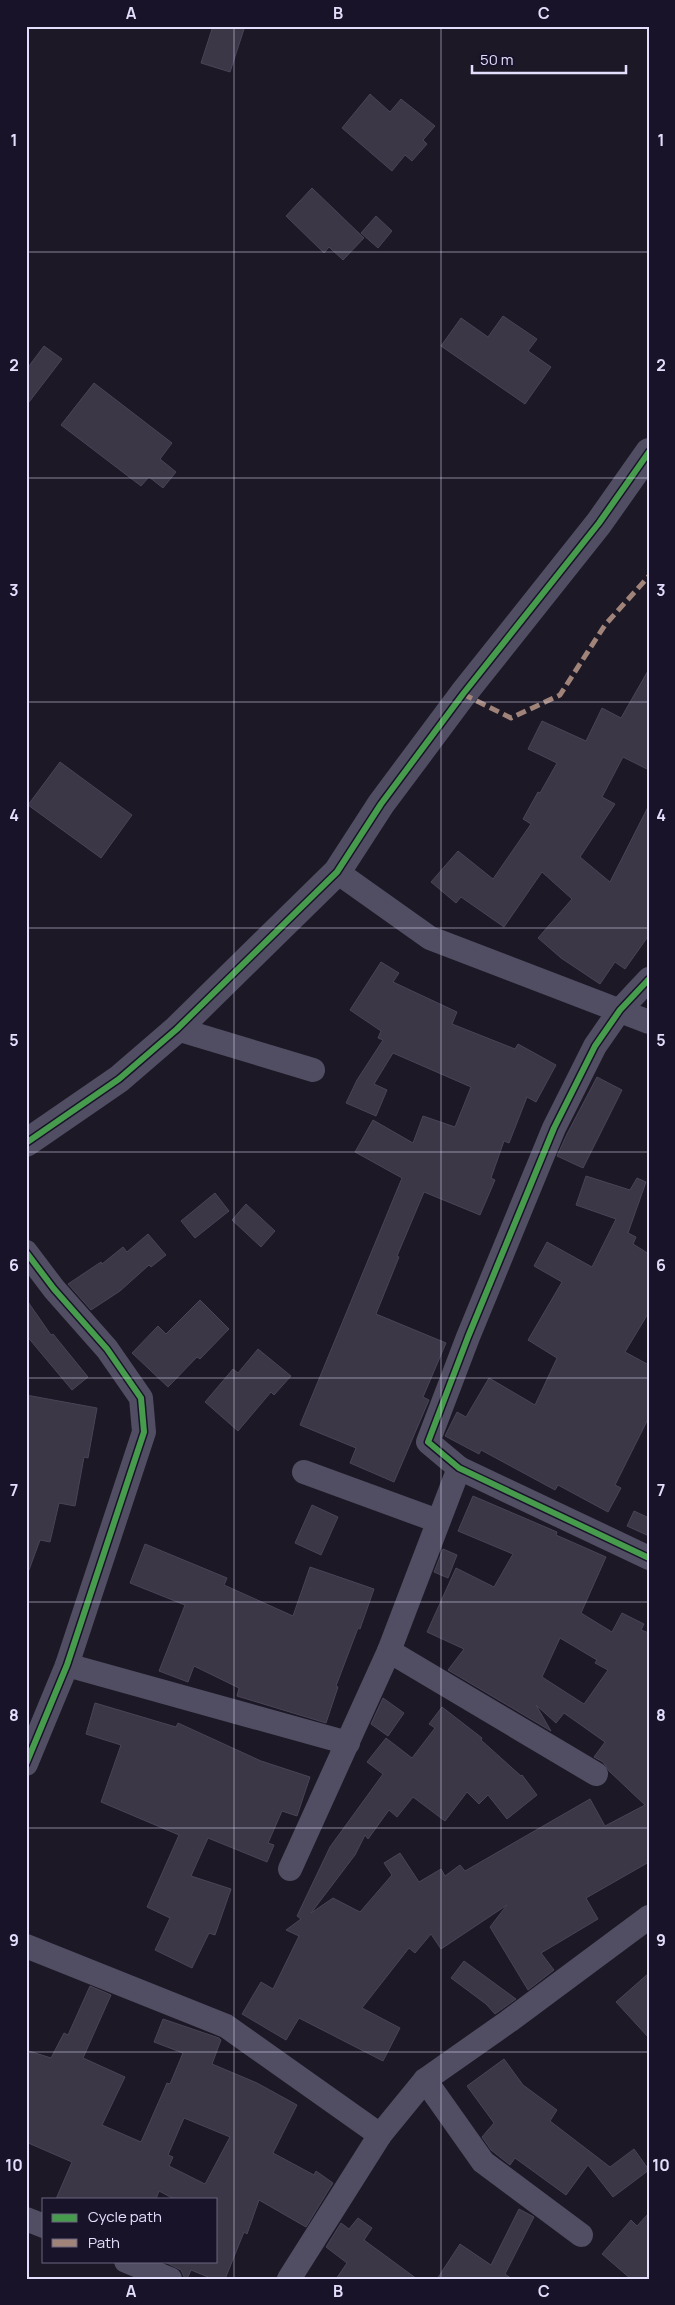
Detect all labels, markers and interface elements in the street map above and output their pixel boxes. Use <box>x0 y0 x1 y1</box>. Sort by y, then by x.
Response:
text: A <box>126 2 137 24</box>
text: B <box>333 2 343 24</box>
text: C <box>538 2 550 24</box>
scale bar <box>472 42 626 74</box>
text: 50 m <box>480 49 514 70</box>
text: 1 <box>10 129 18 151</box>
text: 1 <box>657 129 665 151</box>
text: 2 <box>9 354 19 376</box>
text: 2 <box>656 354 666 376</box>
text: 3 <box>9 579 19 601</box>
text: 3 <box>656 579 666 601</box>
text: 4 <box>9 804 19 826</box>
text: 4 <box>656 804 666 826</box>
text: 5 <box>9 1029 19 1051</box>
text: 5 <box>656 1029 666 1051</box>
text: 6 <box>9 1254 19 1276</box>
text: 6 <box>656 1254 666 1276</box>
text: 7 <box>10 1479 18 1501</box>
text: 7 <box>657 1479 665 1501</box>
text: 8 <box>9 1704 19 1726</box>
text: 8 <box>656 1704 666 1726</box>
text: 9 <box>9 1929 19 1951</box>
text: 9 <box>656 1929 666 1951</box>
text: 10 <box>5 2154 23 2176</box>
text: 10 <box>652 2154 670 2176</box>
legend <box>42 2198 218 2262</box>
text: Cycle path <box>88 2206 162 2227</box>
text: Path <box>88 2232 120 2253</box>
text: A <box>126 2280 137 2302</box>
text: B <box>333 2280 343 2302</box>
text: C <box>538 2280 550 2302</box>

